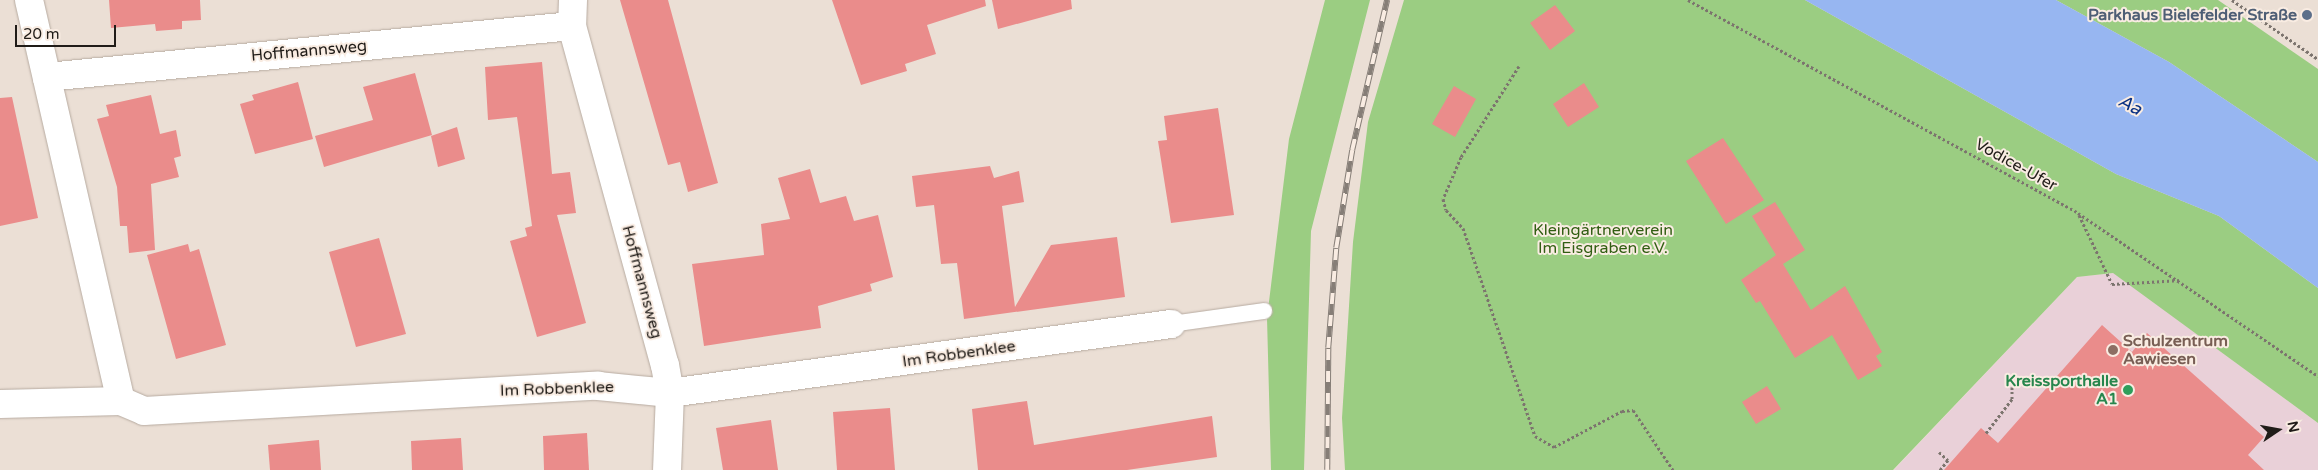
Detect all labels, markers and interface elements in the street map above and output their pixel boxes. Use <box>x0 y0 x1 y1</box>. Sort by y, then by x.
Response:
place label: Parkhaus Bielefelder Straße <box>2088 5 2297 25</box>
marker: Parkhaus Bielefelder Straße <box>2301 9 2313 21</box>
scale bar <box>18 15 119 47</box>
text: 20 m <box>23 25 60 43</box>
street label: Hoffmannsweg <box>250 36 368 66</box>
water label: Aa <box>2115 90 2145 120</box>
street label: Vodice-Ufer <box>1972 135 2060 195</box>
park label: Kleingärtnerverein Im Eisgraben e.V. <box>1533 220 1673 258</box>
street label: Hoffmannsweg <box>618 223 666 341</box>
place label: Schulzentrum Aawiesen <box>2123 331 2228 369</box>
street label: Im Robbenklee <box>901 337 1017 371</box>
marker: Schulzentrum Aawiesen <box>2107 344 2119 356</box>
place label: Kreissporthalle A1 <box>2005 371 2118 409</box>
street label: Im Robbenklee <box>500 377 614 401</box>
marker: Kreissporthalle A1 <box>2122 384 2134 396</box>
north arrow <box>2253 405 2303 455</box>
text: N <box>2284 420 2303 434</box>

